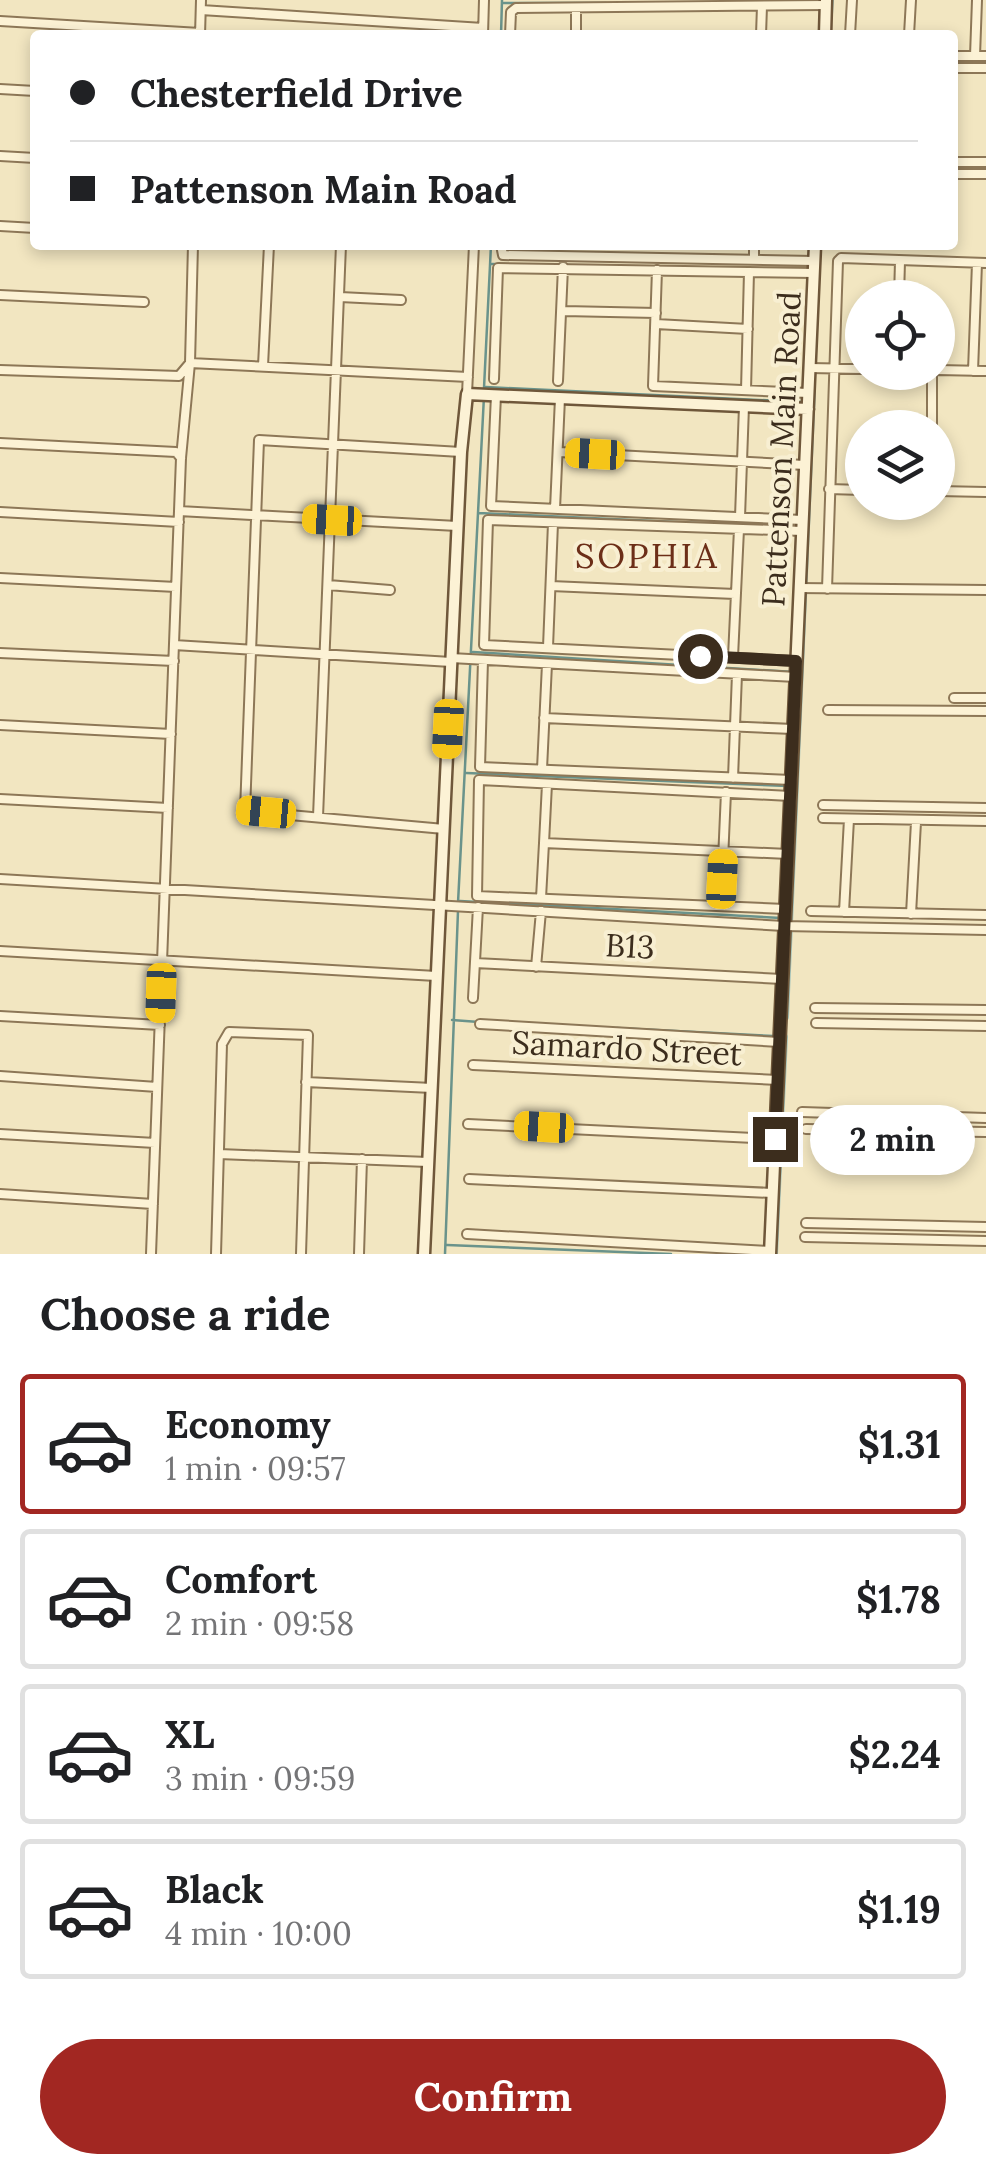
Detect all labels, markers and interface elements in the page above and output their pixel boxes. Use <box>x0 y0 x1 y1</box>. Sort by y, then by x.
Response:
text: Chesterfield Drive <box>130 69 463 117</box>
text: Pattenson Main Road <box>130 165 517 213</box>
map controls <box>845 280 955 520</box>
button: locate <box>845 280 955 390</box>
street label: Pattenson Main Road <box>752 290 810 608</box>
button: layers <box>845 410 955 520</box>
car <box>564 437 626 471</box>
car <box>301 503 363 537</box>
district label: SOPHIA <box>575 533 719 578</box>
route start <box>678 634 723 679</box>
car <box>431 698 465 760</box>
car <box>235 794 297 830</box>
car <box>705 848 739 910</box>
street label: B13 <box>604 924 656 968</box>
car <box>145 962 177 1024</box>
street label: Samardo Street <box>511 1021 744 1075</box>
callout: 2 min <box>810 1104 975 1174</box>
car <box>513 1110 575 1144</box>
route end <box>753 1117 798 1162</box>
text: 2 min <box>850 1119 935 1160</box>
text: Choose a ride <box>40 1285 330 1342</box>
icon: car <box>45 1399 135 1489</box>
text: Economy <box>165 1400 331 1448</box>
text: $1.31 <box>858 1420 941 1468</box>
text: 1 min · 09:57 <box>165 1448 345 1489</box>
icon: car <box>45 1554 135 1644</box>
text: Comfort <box>165 1555 317 1603</box>
text: $1.78 <box>856 1575 941 1623</box>
text: 2 min · 09:58 <box>165 1603 354 1644</box>
icon: car <box>45 1709 135 1799</box>
text: XL <box>165 1710 215 1758</box>
text: $2.24 <box>849 1730 941 1778</box>
text: 3 min · 09:59 <box>165 1758 355 1799</box>
icon: car <box>45 1864 135 1954</box>
text: Black <box>165 1865 264 1913</box>
text: $1.19 <box>857 1885 941 1933</box>
text: 4 min · 10:00 <box>165 1913 352 1954</box>
button: Confirm <box>40 2039 946 2154</box>

